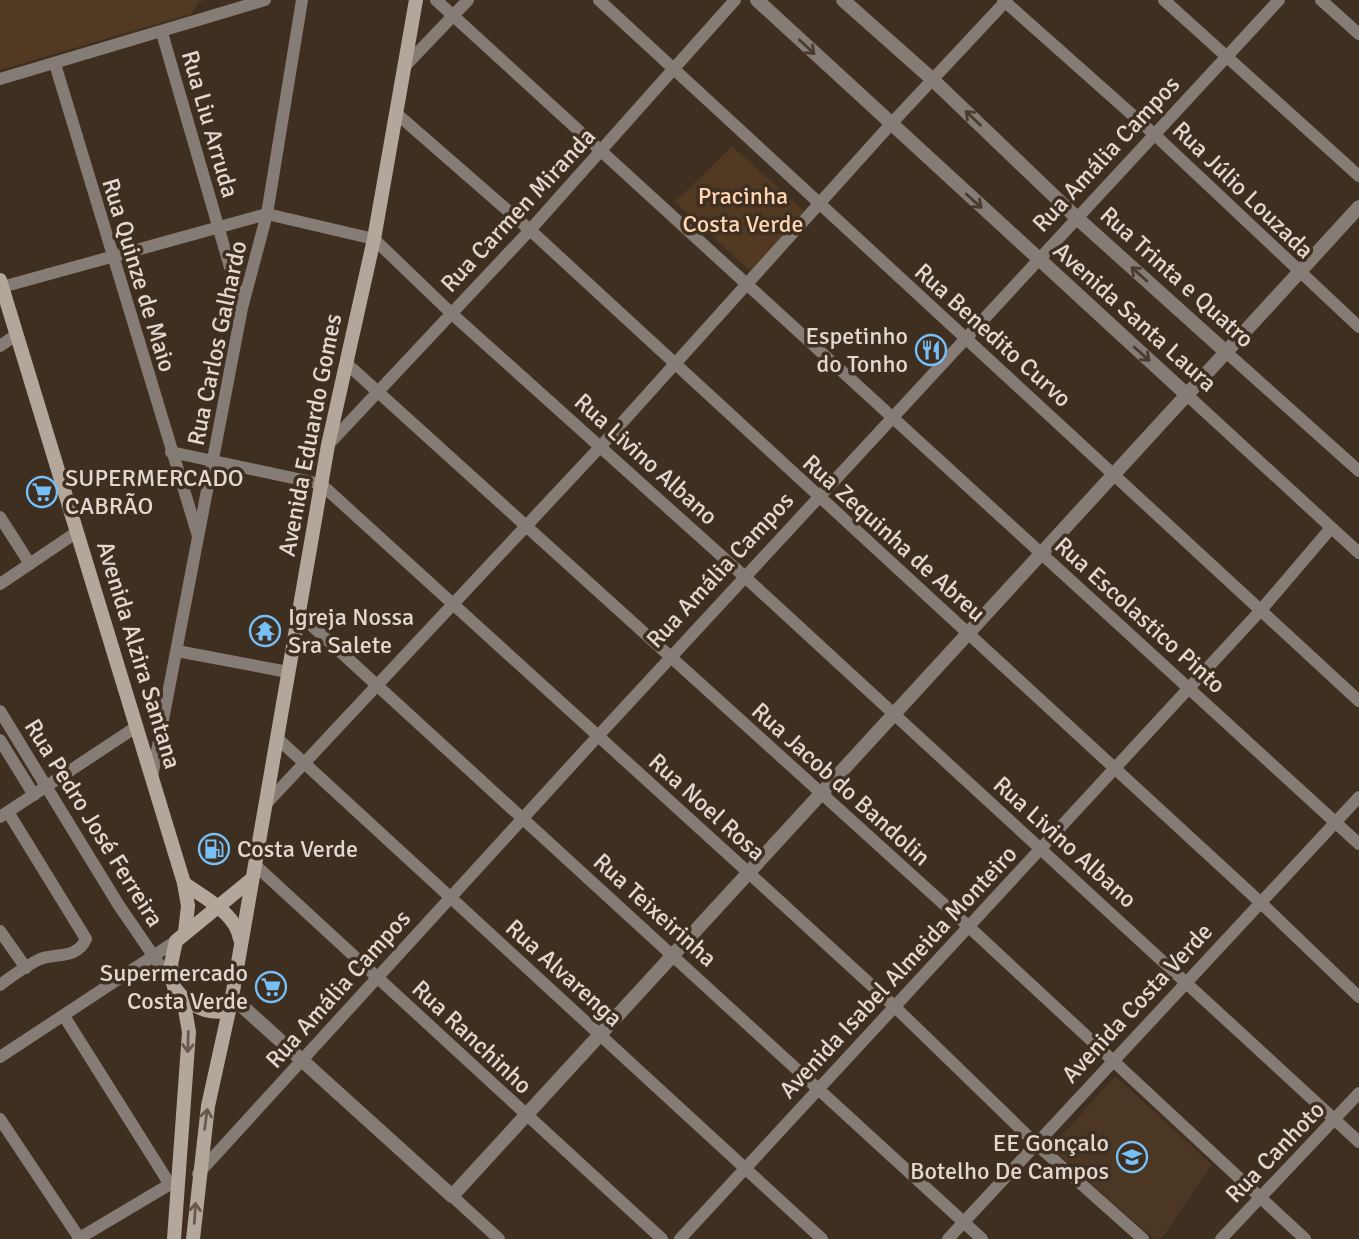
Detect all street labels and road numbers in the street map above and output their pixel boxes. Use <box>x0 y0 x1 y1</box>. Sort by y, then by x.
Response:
street label: Rua Liu Arruda <box>175 47 245 201</box>
street label: Rua Amália Campos <box>1026 70 1186 238</box>
street label: Rua Júlio Louzada <box>1166 115 1320 265</box>
street label: Rua Carmen Miranda <box>434 122 602 298</box>
street label: Rua Quinze de Maio <box>95 175 183 375</box>
street label: Rua Trinta e Quatro <box>1094 200 1260 354</box>
street label: Avenida Santa Laura <box>1047 236 1223 398</box>
street label: Rua Carlos Galhardo <box>181 238 253 448</box>
street label: Rua Benedito Curvo <box>908 257 1078 413</box>
street label: Avenida Eduardo Gomes <box>272 311 348 559</box>
street label: Rua Livino Albano <box>568 387 724 531</box>
street label: Rua Zequinha de Abreu <box>796 448 992 628</box>
street label: Rua Amália Campos <box>640 486 800 654</box>
street label: Rua Escolastico Pinto <box>1048 530 1232 700</box>
street label: Avenida Alzira Santana <box>90 538 188 772</box>
street label: Rua Jacob do Bandolin <box>745 696 937 872</box>
street label: Rua Pedro José Ferreira <box>18 713 170 933</box>
street label: Rua Noel Rosa <box>642 747 772 867</box>
street label: Rua Livino Albano <box>987 770 1143 914</box>
street label: Avenida Isabel Almeida Monteiro <box>773 839 1023 1105</box>
street label: Rua Teixeirinha <box>587 847 723 973</box>
street label: Rua Amália Campos <box>259 904 417 1074</box>
street label: Rua Alvarenga <box>499 913 629 1033</box>
street label: Avenida Costa Verde <box>1055 917 1219 1089</box>
street label: Rua Ranchinho <box>406 974 538 1100</box>
street label: Rua Canhoto <box>1219 1095 1331 1209</box>

